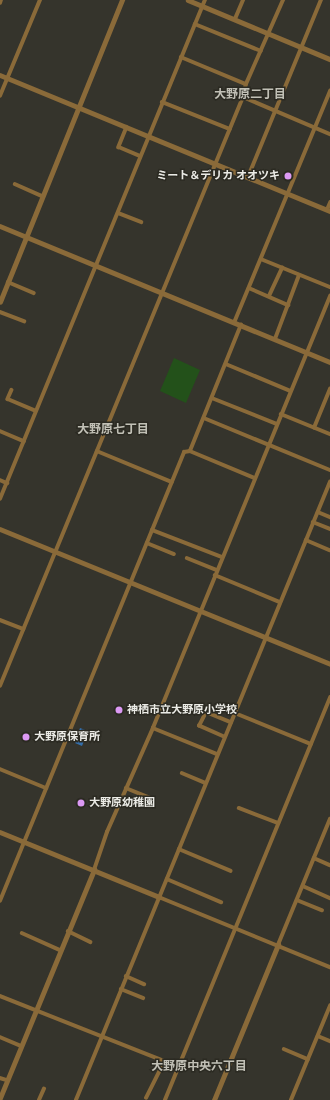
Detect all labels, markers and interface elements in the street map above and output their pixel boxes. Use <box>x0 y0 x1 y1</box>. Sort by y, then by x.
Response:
district label: 大野原二丁目 <box>214 88 286 102</box>
place label: ミート＆デリカ オオツキ <box>156 169 280 183</box>
marker: ミート＆デリカ オオツキ <box>283 171 293 181</box>
district label: 大野原七丁目 <box>77 423 149 437</box>
place label: 神栖市立大野原小学校 <box>127 703 237 717</box>
marker: 神栖市立大野原小学校 <box>114 705 124 715</box>
place label: 大野原保育所 <box>34 730 100 744</box>
marker: 大野原保育所 <box>21 732 31 742</box>
place label: 大野原幼稚園 <box>89 796 155 810</box>
marker: 大野原幼稚園 <box>76 798 86 808</box>
district label: 大野原中央六丁目 <box>151 1060 247 1074</box>

